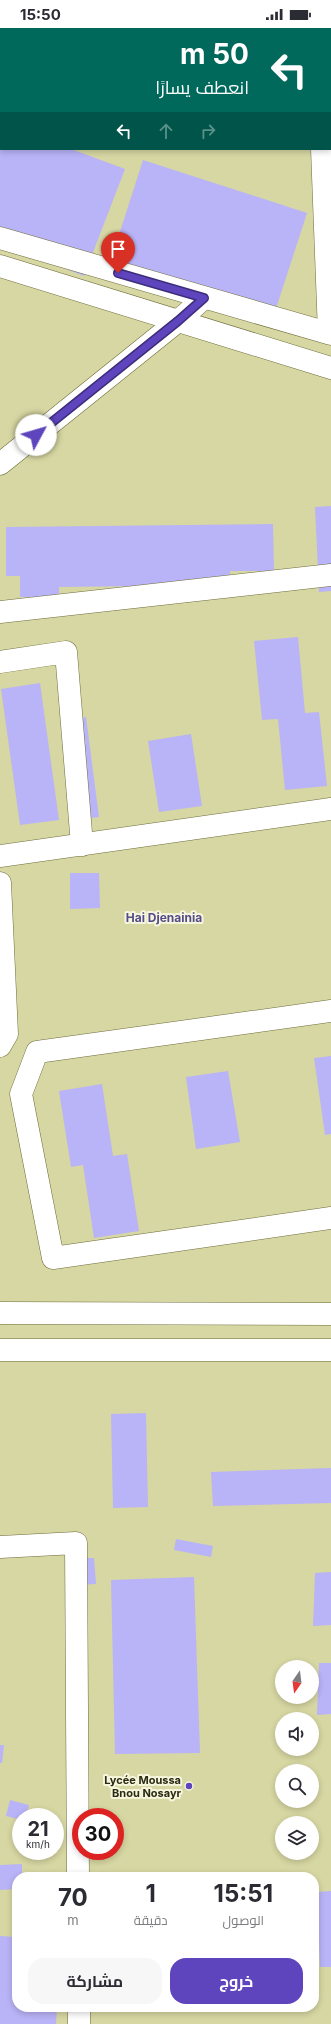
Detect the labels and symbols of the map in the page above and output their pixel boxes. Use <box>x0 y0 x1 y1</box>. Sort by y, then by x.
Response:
pin <box>101 232 135 273</box>
position arrow <box>15 414 57 456</box>
district label: Hai Djenainia <box>126 910 202 925</box>
north arrow <box>275 1660 319 1704</box>
place label: Lycée Moussa Bnou Nosayr <box>104 1773 182 1800</box>
marker: Lycée Moussa Bnou Nosayr <box>184 1781 194 1791</box>
speed limit sign: 30 <box>72 1808 124 1860</box>

